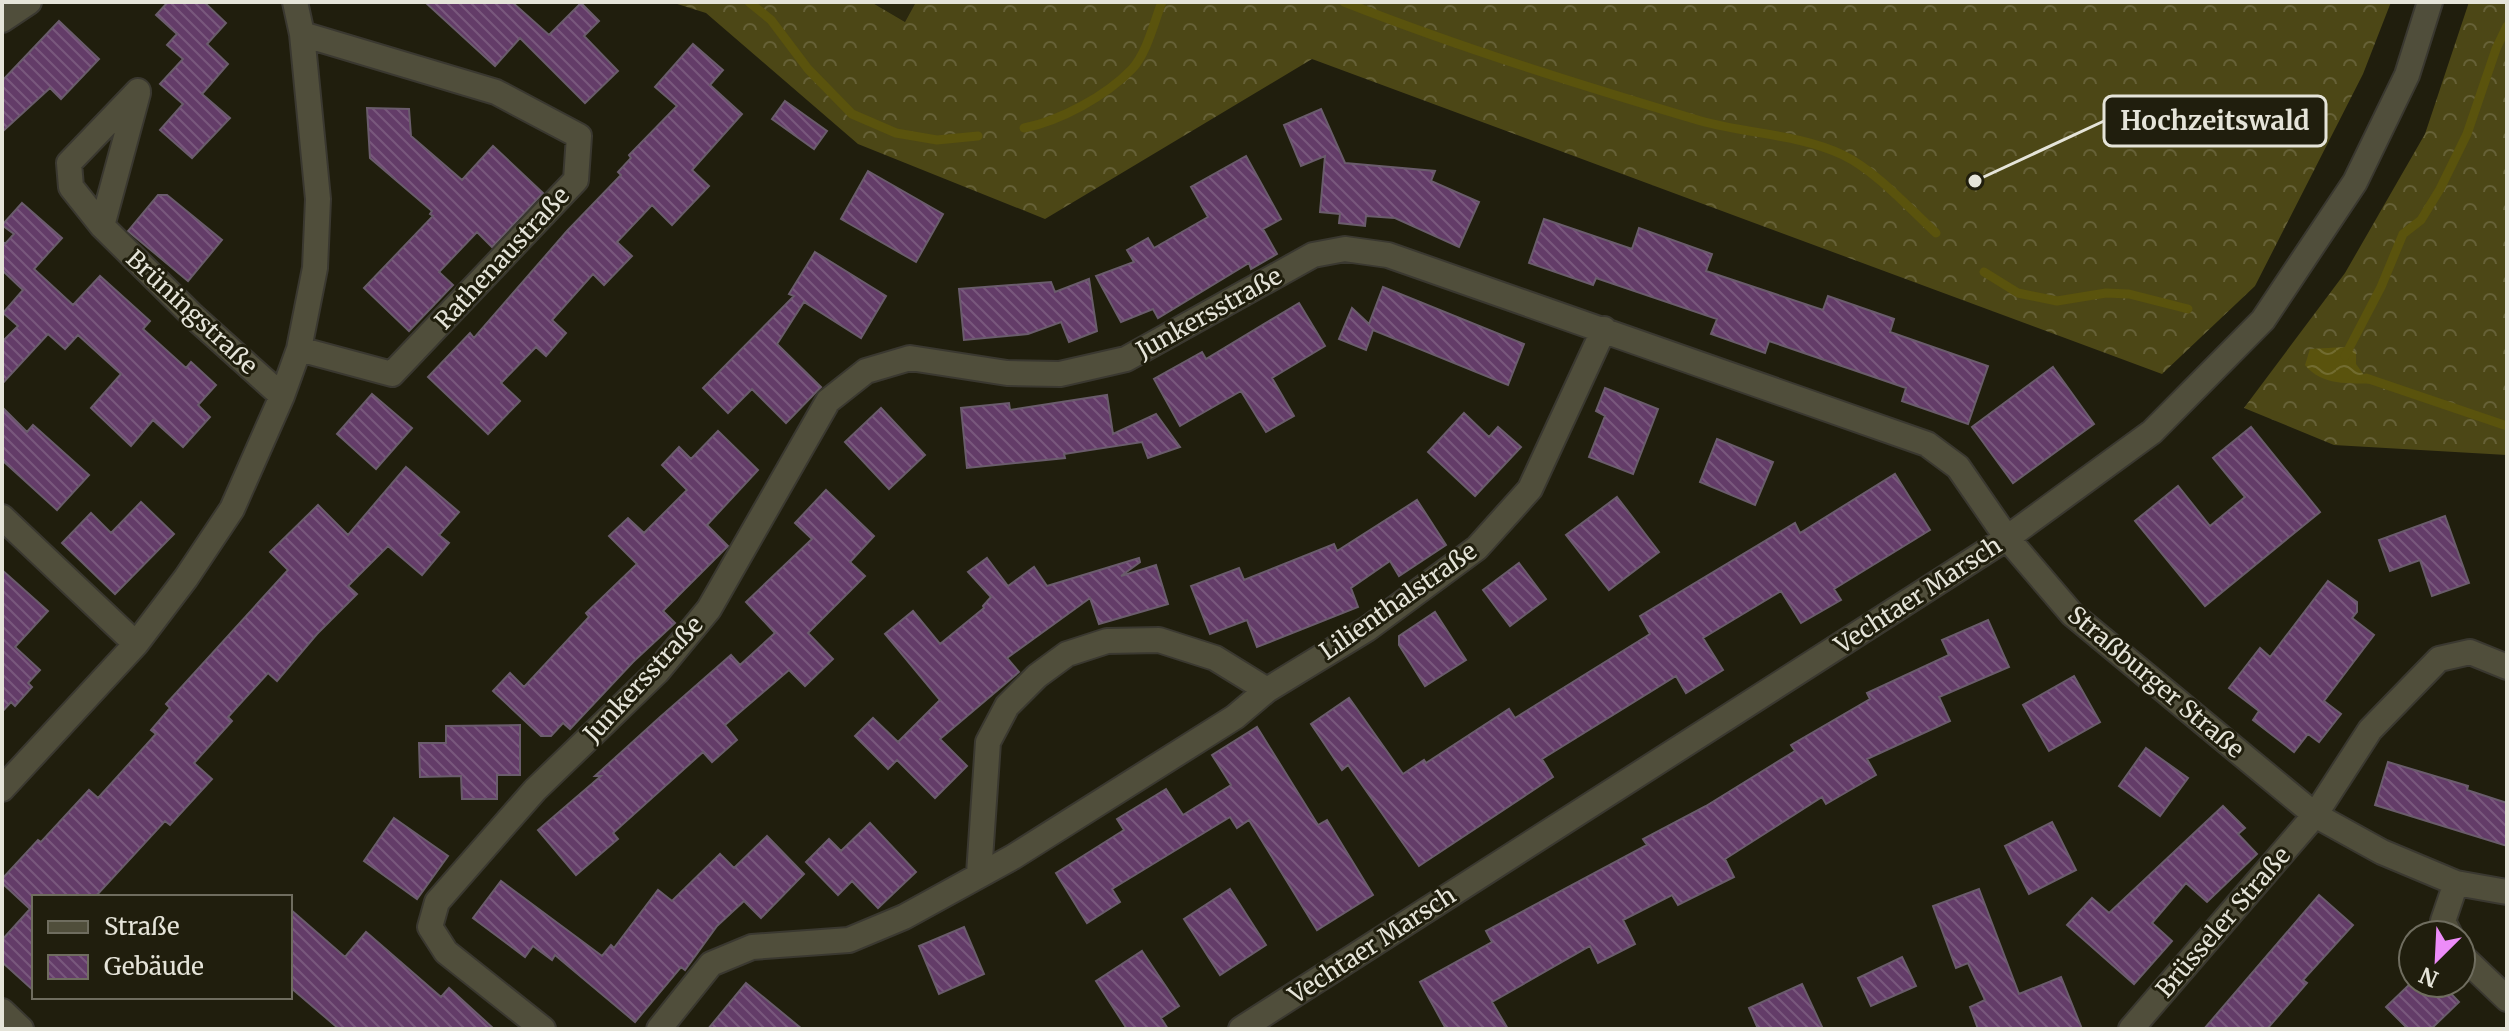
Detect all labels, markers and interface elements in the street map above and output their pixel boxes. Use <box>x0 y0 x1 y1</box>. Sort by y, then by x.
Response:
callout: Hochzeitswald <box>2104 96 2326 146</box>
text: Hochzeitswald <box>2120 104 2310 137</box>
street label: Rathenaustraße <box>428 180 576 336</box>
street label: Brüningstraße <box>120 243 264 381</box>
street label: Junkersstraße <box>1130 260 1287 366</box>
street label: Vechtaer Marsch <box>1828 529 2007 661</box>
street label: Lilienthalstraße <box>1314 535 1482 667</box>
street label: Straßburger Straße <box>2062 599 2250 765</box>
street label: Junkersstraße <box>576 609 709 749</box>
street label: Brüsseler Straße <box>2149 840 2297 1004</box>
street label: Vechtaer Marsch <box>1282 879 1461 1011</box>
legend <box>32 895 292 999</box>
text: Straße <box>104 911 179 942</box>
north arrow <box>2397 919 2477 999</box>
text: Gebäude <box>104 951 204 982</box>
text: N <box>2415 961 2443 994</box>

